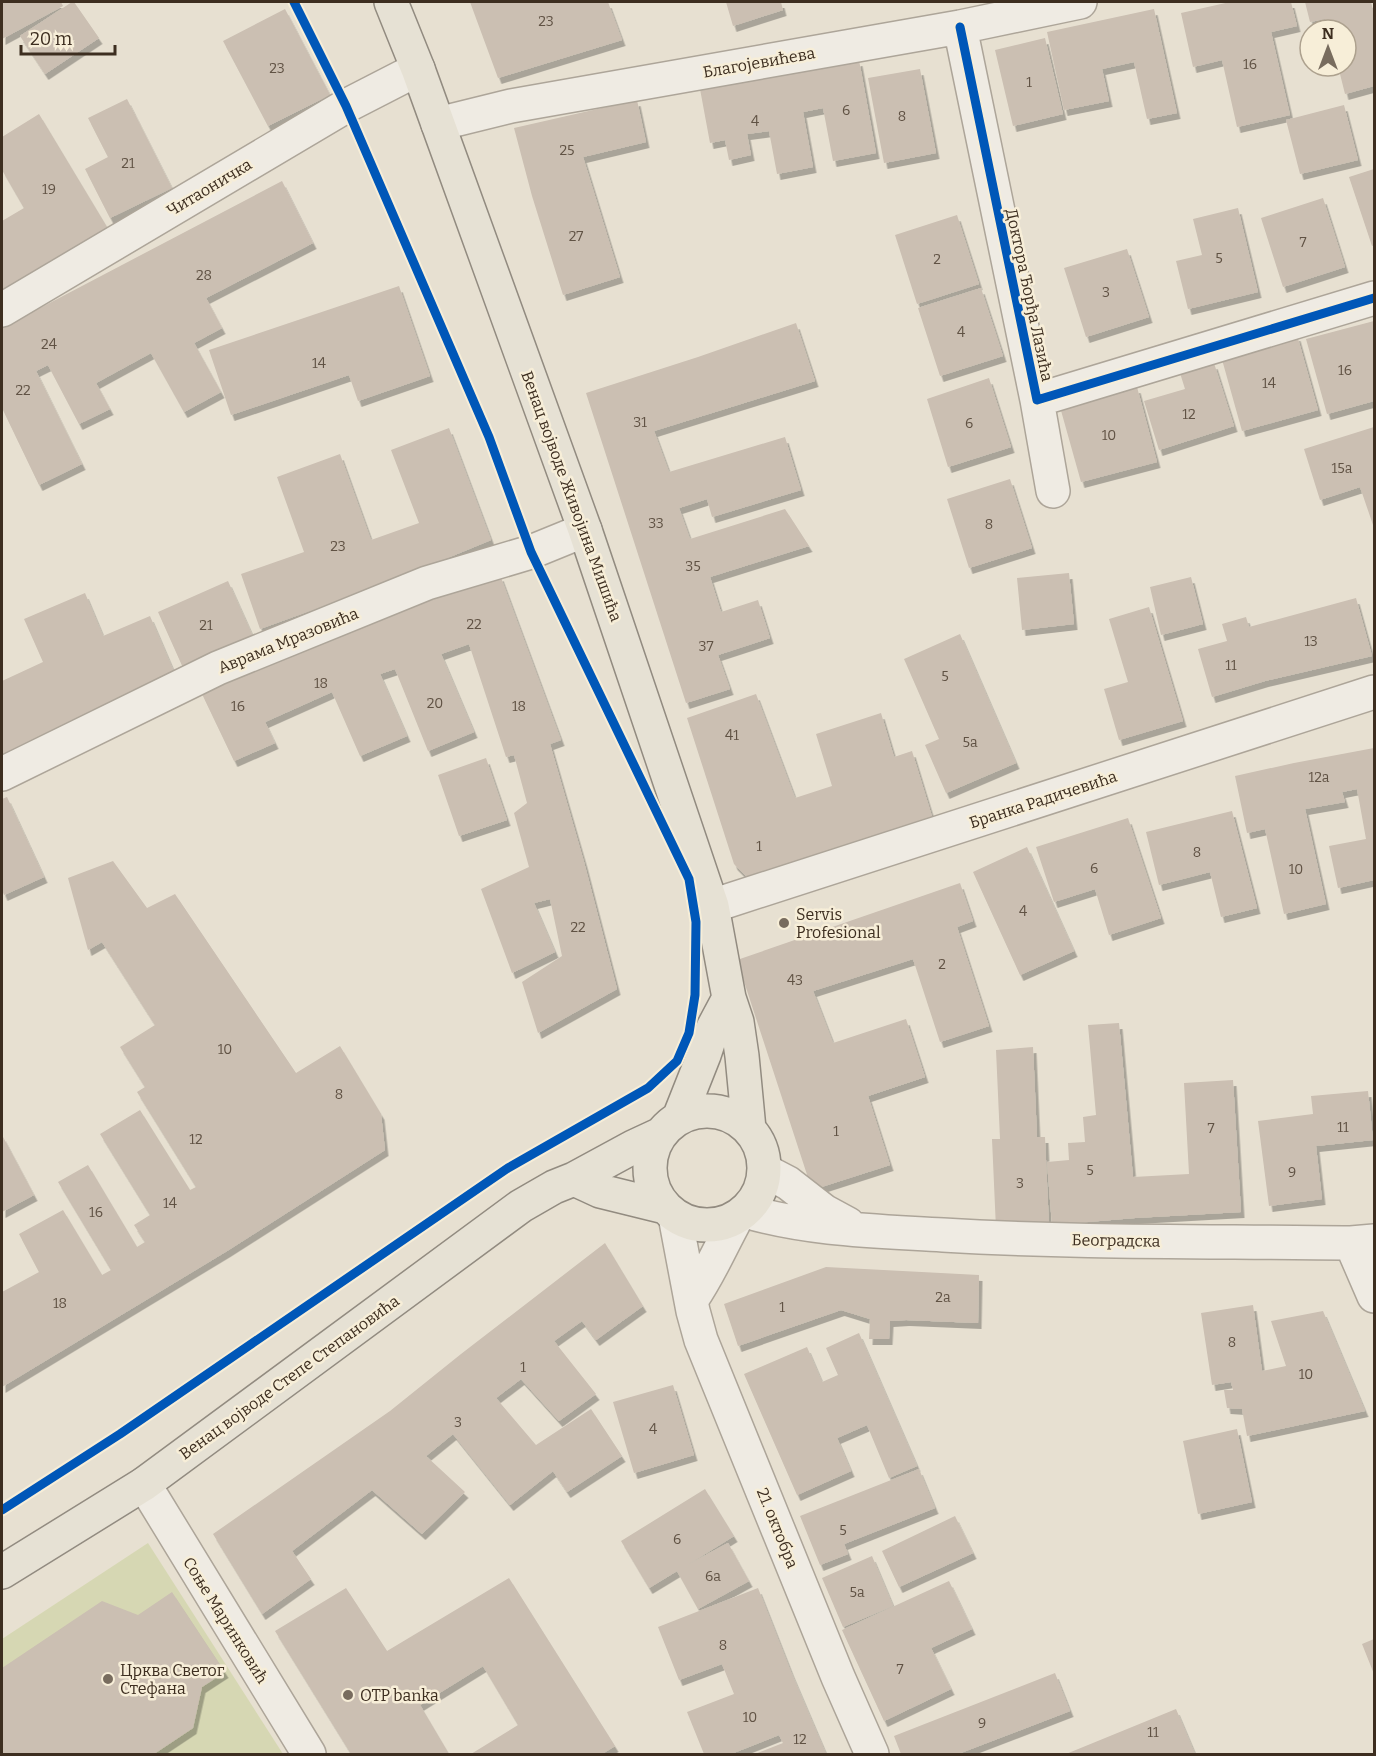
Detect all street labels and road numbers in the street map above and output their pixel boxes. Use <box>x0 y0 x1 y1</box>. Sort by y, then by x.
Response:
street label: Благојевићева <box>701 43 817 82</box>
street label: Читаоничка <box>163 155 255 220</box>
street label: Доктора Ђорђа Лазића <box>1002 207 1057 383</box>
street label: Венац војводе Живојина Мишића <box>517 368 626 624</box>
street label: Аврама Мразовића <box>215 604 361 677</box>
street label: Бранка Радичевића <box>967 767 1120 832</box>
street label: Београдска <box>1071 1230 1161 1251</box>
street label: Венац војводе Степе Степановића <box>176 1291 403 1464</box>
street label: 21. октобра <box>753 1485 802 1571</box>
street label: Соње Маринковић <box>179 1554 272 1687</box>

